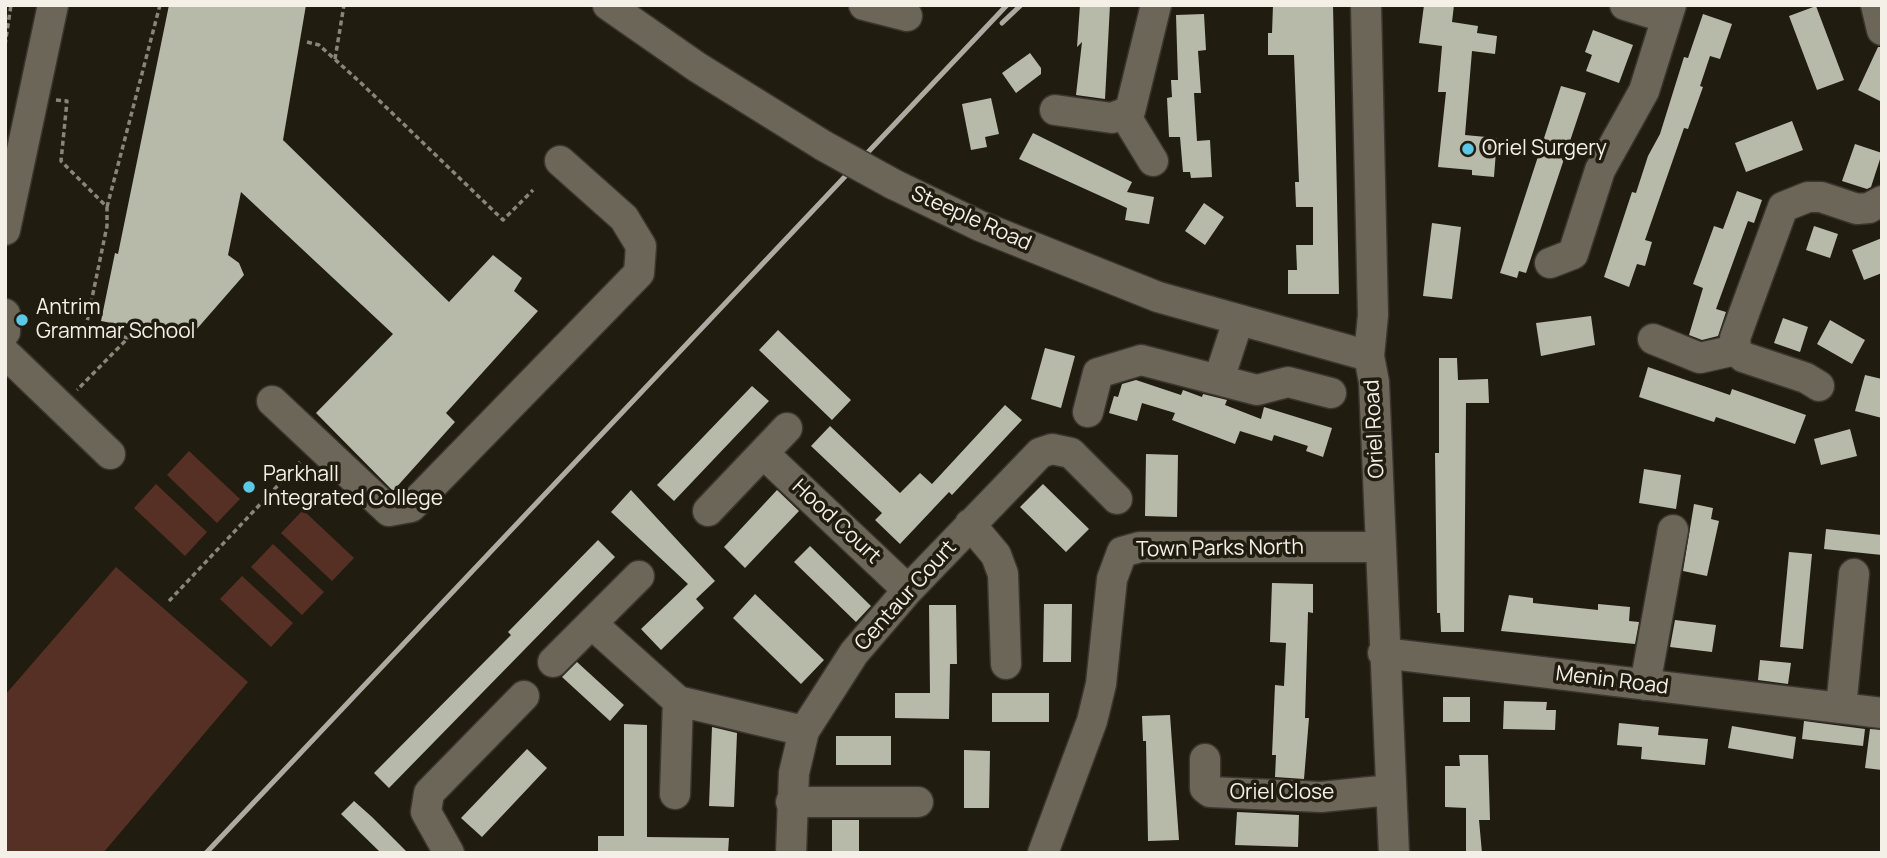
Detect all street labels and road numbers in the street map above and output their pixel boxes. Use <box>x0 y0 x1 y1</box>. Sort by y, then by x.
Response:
street label: Steeple Road <box>907 181 1035 257</box>
street label: Oriel Road <box>1360 379 1390 479</box>
street label: Hood Court <box>787 475 885 569</box>
street label: Town Parks North <box>1136 535 1304 563</box>
street label: Centaur Court <box>850 536 962 656</box>
street label: Menin Road <box>1554 662 1670 700</box>
street label: Oriel Close <box>1230 780 1334 806</box>

